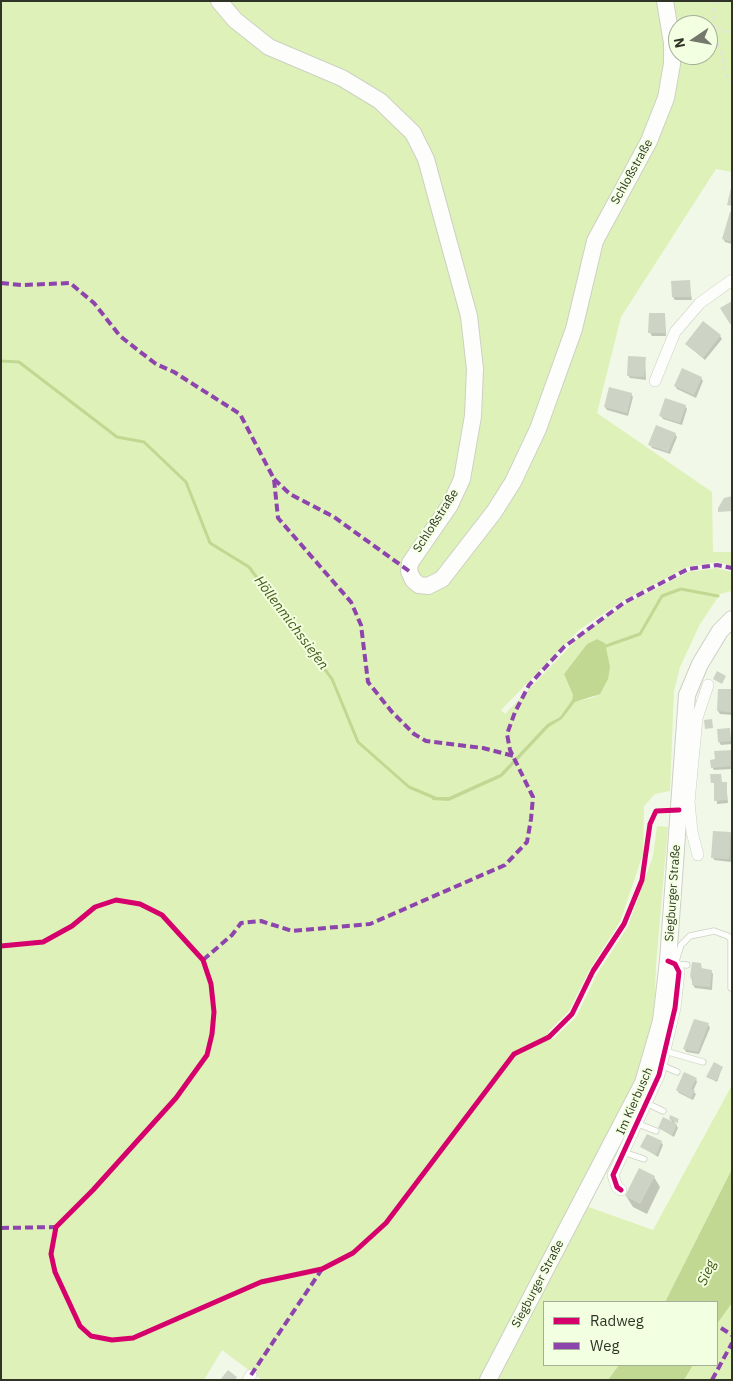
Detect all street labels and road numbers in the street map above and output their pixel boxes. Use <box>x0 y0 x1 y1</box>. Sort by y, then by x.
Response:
street label: Schloßstraße <box>608 137 656 207</box>
street label: Schloßstraße <box>410 487 462 555</box>
street label: Siegburger Straße <box>662 844 684 942</box>
street label: Im Kierbusch <box>614 1065 656 1137</box>
street label: Siegburger Straße <box>509 1238 567 1330</box>

